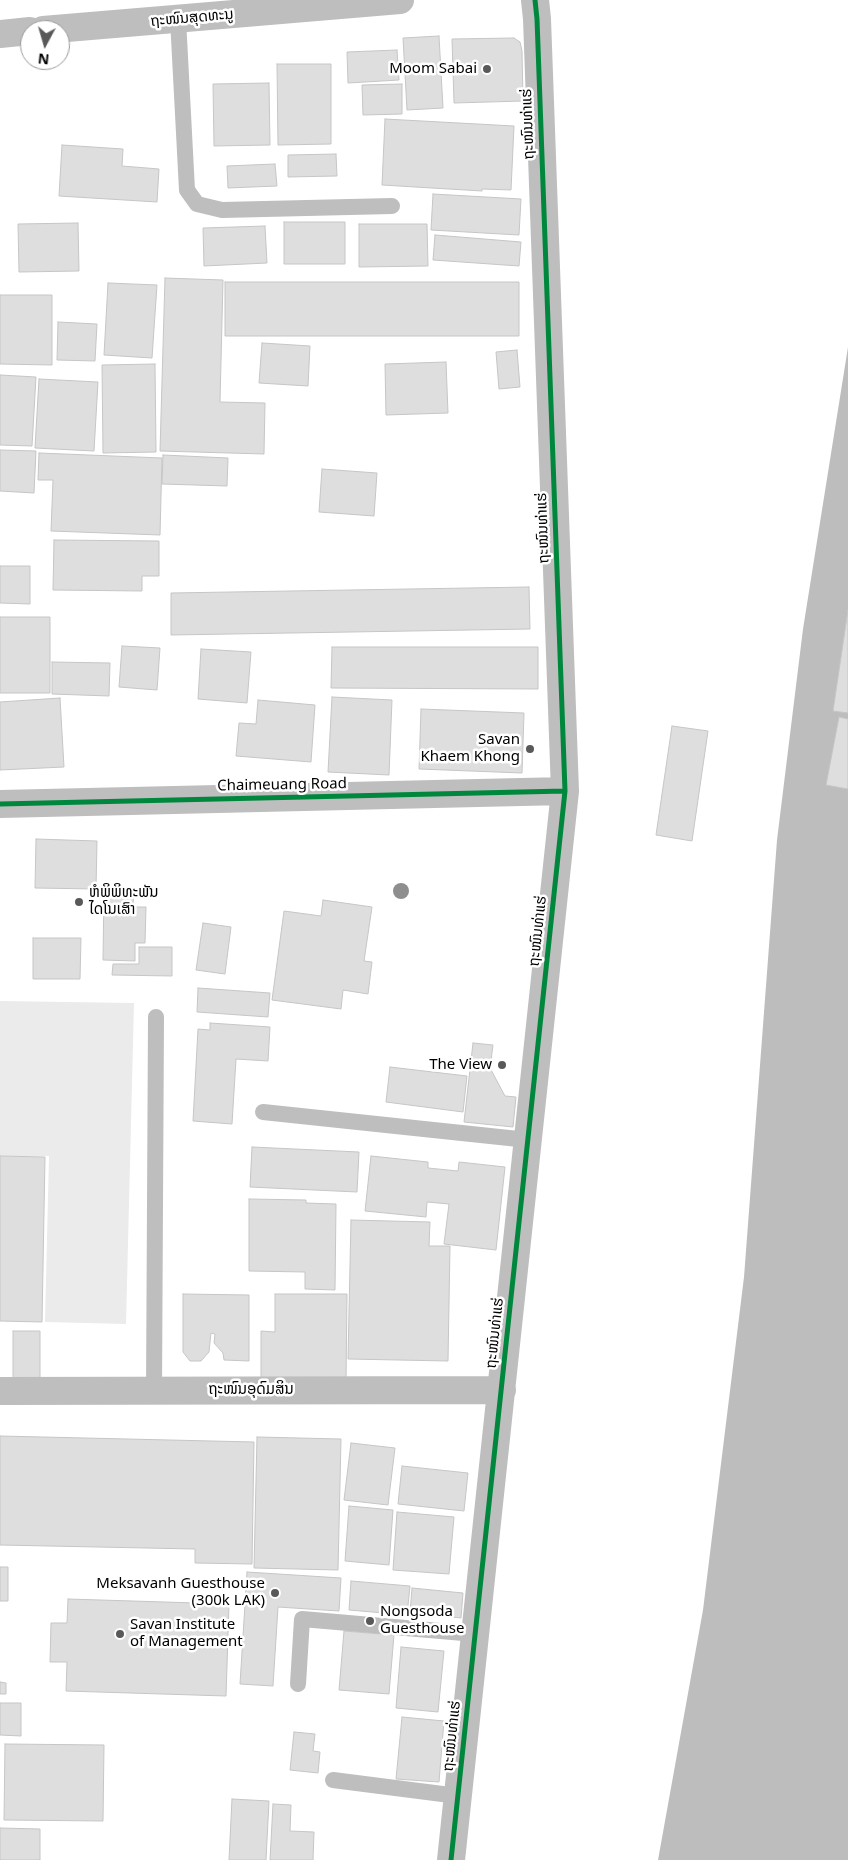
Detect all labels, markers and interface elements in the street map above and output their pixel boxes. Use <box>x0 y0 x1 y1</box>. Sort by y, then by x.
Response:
street label: ຖະໜົນສຸດທະນູ <box>150 5 234 31</box>
north arrow <box>20 20 70 70</box>
text: N <box>37 49 50 69</box>
place label: Moom Sabai <box>389 60 477 78</box>
marker: Moom Sabai <box>481 63 493 75</box>
street label: ຖະໜົນທ່າແຮ່ <box>518 88 538 160</box>
street label: ຖະໜົນທ່າແຮ່ <box>533 492 553 564</box>
place label: Savan Khaem Khong <box>421 731 520 766</box>
marker: Savan Khaem Khong <box>524 743 536 755</box>
street label: Chaimeuang Road <box>217 775 347 795</box>
place label: ຫໍພິພິທະພັນ ໄດໂນເສົາ <box>89 884 159 919</box>
street label: ຖະໜົນທ່າແຮ່ <box>525 895 551 967</box>
marker: ຫໍພິພິທະພັນ ໄດໂນເສົາ <box>73 896 85 908</box>
place label: The View <box>429 1056 492 1074</box>
marker: The View <box>496 1059 508 1071</box>
street label: ຖະໜົນທ່າແຮ່ <box>482 1297 508 1369</box>
street label: ຖະໜົນອຸດົມສິນ <box>208 1381 294 1399</box>
place label: Meksavanh Guesthouse (300k LAK) <box>96 1575 265 1610</box>
marker: Meksavanh Guesthouse (300k LAK) <box>269 1587 281 1599</box>
place label: Nongsoda Guesthouse <box>380 1603 465 1638</box>
marker: Nongsoda Guesthouse <box>364 1615 376 1627</box>
place label: Savan Institute of Management <box>130 1616 243 1651</box>
marker: Savan Institute of Management <box>114 1628 126 1640</box>
street label: ຖະໜົນທ່າແຮ່ <box>439 1700 465 1772</box>

